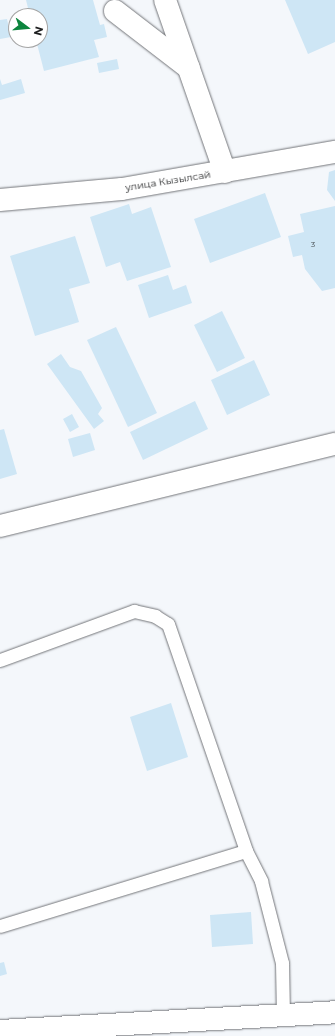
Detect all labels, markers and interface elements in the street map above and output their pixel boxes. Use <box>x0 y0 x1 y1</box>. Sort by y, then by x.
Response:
north arrow <box>8 8 48 48</box>
text: N <box>31 25 47 37</box>
street label: улица Кызылсай <box>124 168 212 194</box>
house number: 3 <box>311 240 315 250</box>

